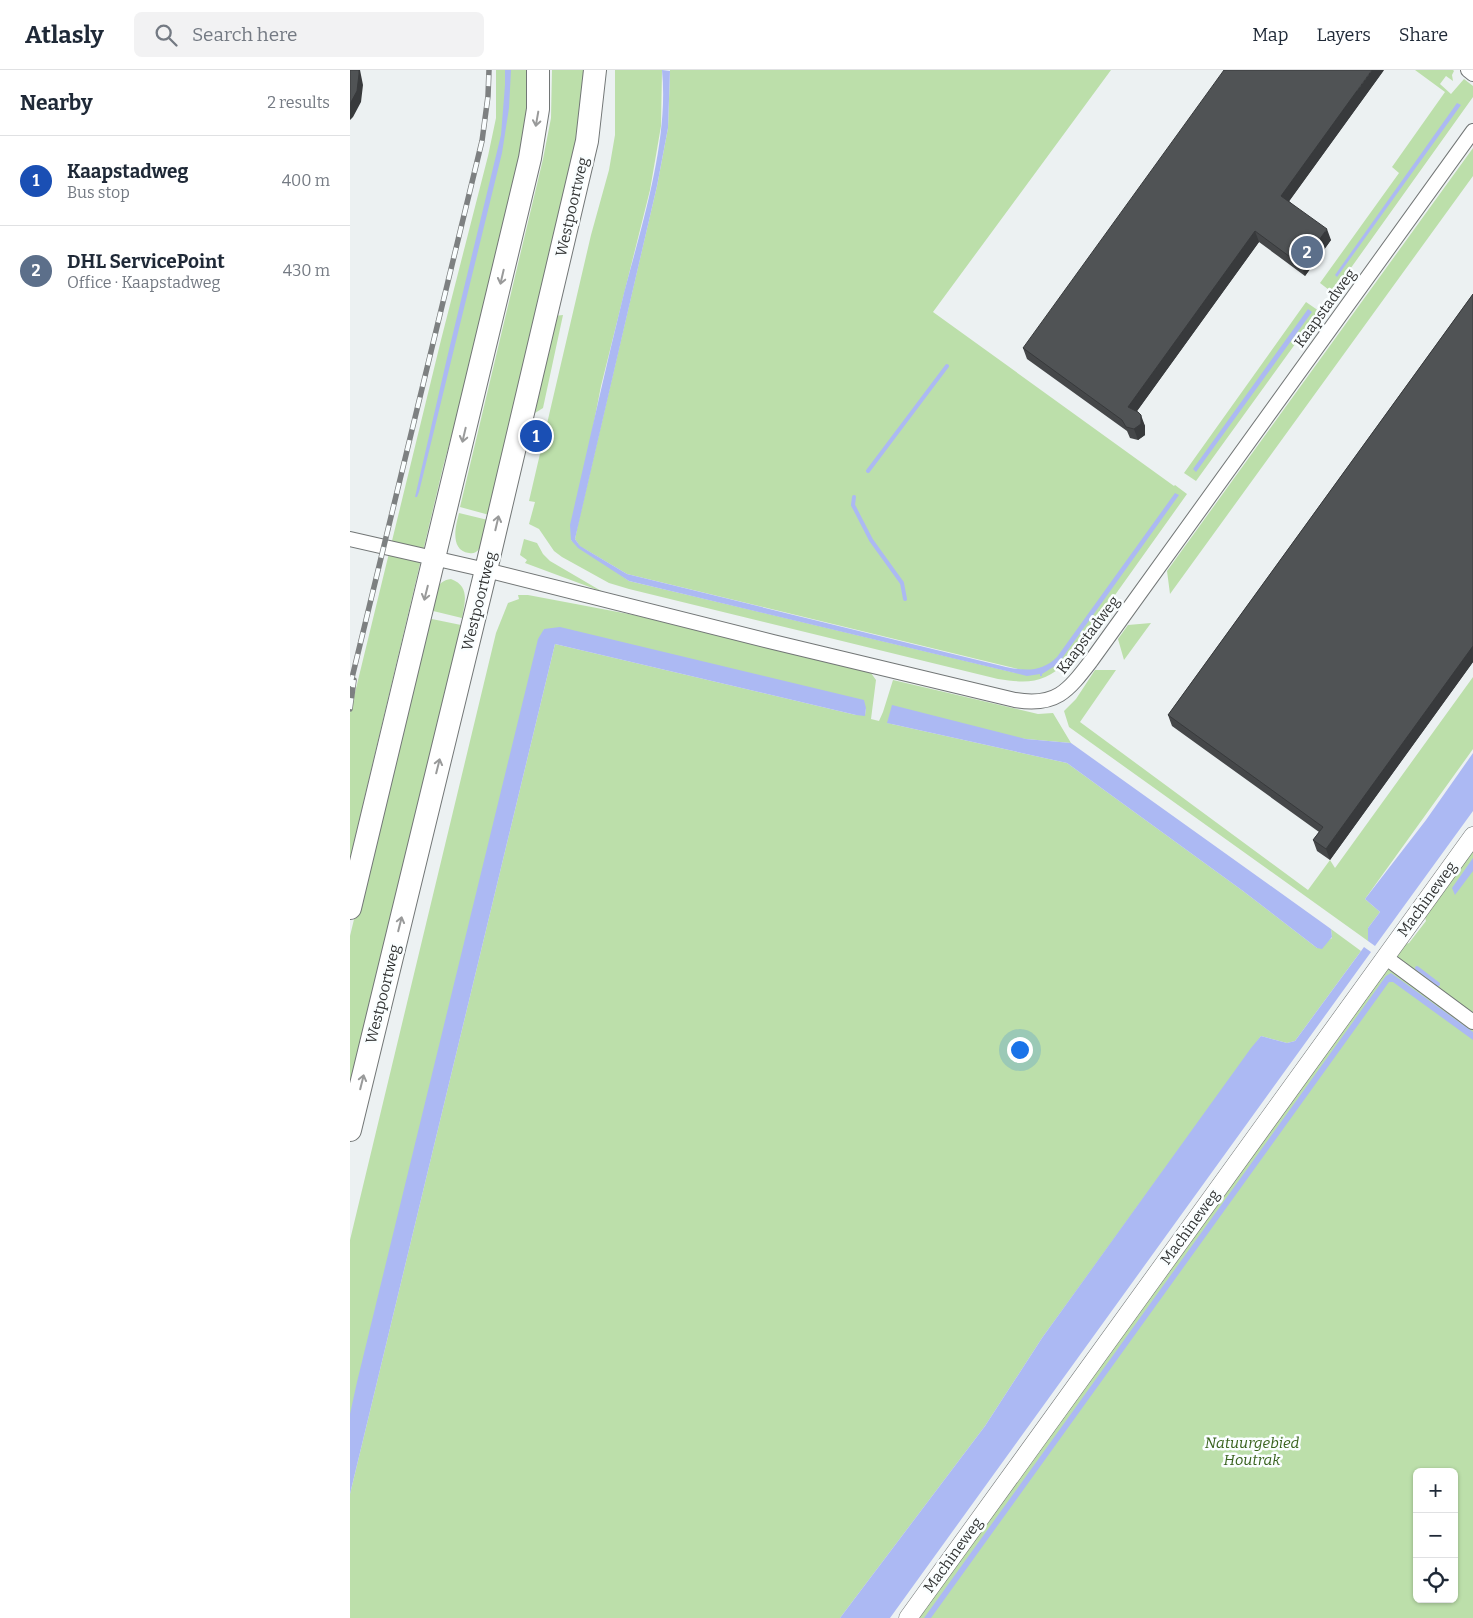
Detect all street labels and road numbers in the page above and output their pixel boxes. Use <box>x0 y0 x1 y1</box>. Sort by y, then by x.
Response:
street label: Westpoortweg <box>552 156 592 258</box>
street label: Kaapstadweg <box>1290 265 1360 351</box>
street label: Westpoortweg <box>458 550 500 652</box>
street label: Kaapstadweg <box>1053 592 1123 678</box>
street label: Machineweg <box>1394 858 1460 940</box>
street label: Westpoortweg <box>362 943 404 1045</box>
street label: Machineweg <box>1157 1186 1223 1268</box>
street label: Machineweg <box>920 1514 986 1596</box>

